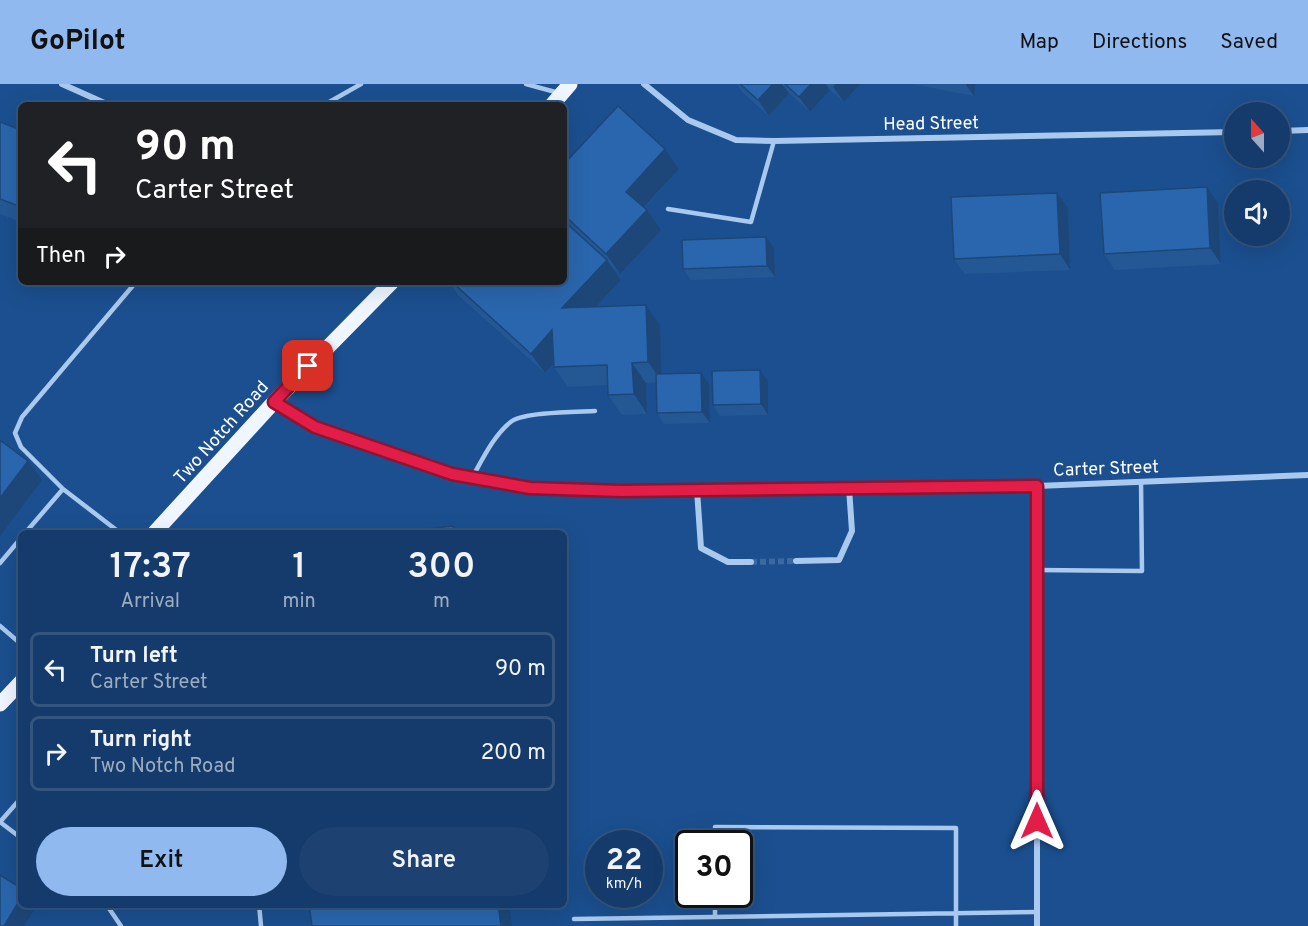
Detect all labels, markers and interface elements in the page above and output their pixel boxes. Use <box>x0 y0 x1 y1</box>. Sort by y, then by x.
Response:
text: GoPilot <box>30 24 125 60</box>
text: Map <box>1019 29 1059 56</box>
text: Directions <box>1092 29 1187 56</box>
text: Saved <box>1220 29 1278 56</box>
north arrow <box>1224 102 1290 168</box>
map controls <box>1224 102 1290 246</box>
street label: Head Street <box>883 112 979 137</box>
text: 90 m <box>135 122 236 175</box>
icon: left <box>36 126 114 204</box>
text: Carter Street <box>135 174 294 208</box>
button: sound <box>1224 180 1290 246</box>
icon: right <box>98 240 131 273</box>
text: Then <box>36 243 86 270</box>
pin <box>282 340 333 391</box>
icon: arrive <box>291 349 324 382</box>
street label: Two Notch Road <box>170 377 275 489</box>
street label: Carter Street <box>1053 456 1159 483</box>
text: 17:37 <box>110 545 191 591</box>
text: 1 <box>292 545 306 591</box>
text: 300 <box>407 545 475 591</box>
text: Arrival <box>120 589 180 615</box>
text: min <box>283 589 316 615</box>
text: m <box>433 589 450 615</box>
text: Turn left <box>90 643 178 670</box>
icon: left <box>39 653 72 686</box>
text: 90 m <box>495 656 546 683</box>
text: Carter Street <box>90 670 208 696</box>
text: Turn right <box>90 727 192 754</box>
icon: right <box>39 737 72 770</box>
text: 200 m <box>481 740 546 767</box>
text: Two Notch Road <box>90 754 236 780</box>
position arrow <box>1005 789 1069 853</box>
button: Exit <box>36 827 287 896</box>
button: Share <box>299 827 549 896</box>
speed limit sign: 30 <box>675 830 753 908</box>
text: 22 <box>606 843 642 880</box>
text: km/h <box>606 875 642 894</box>

